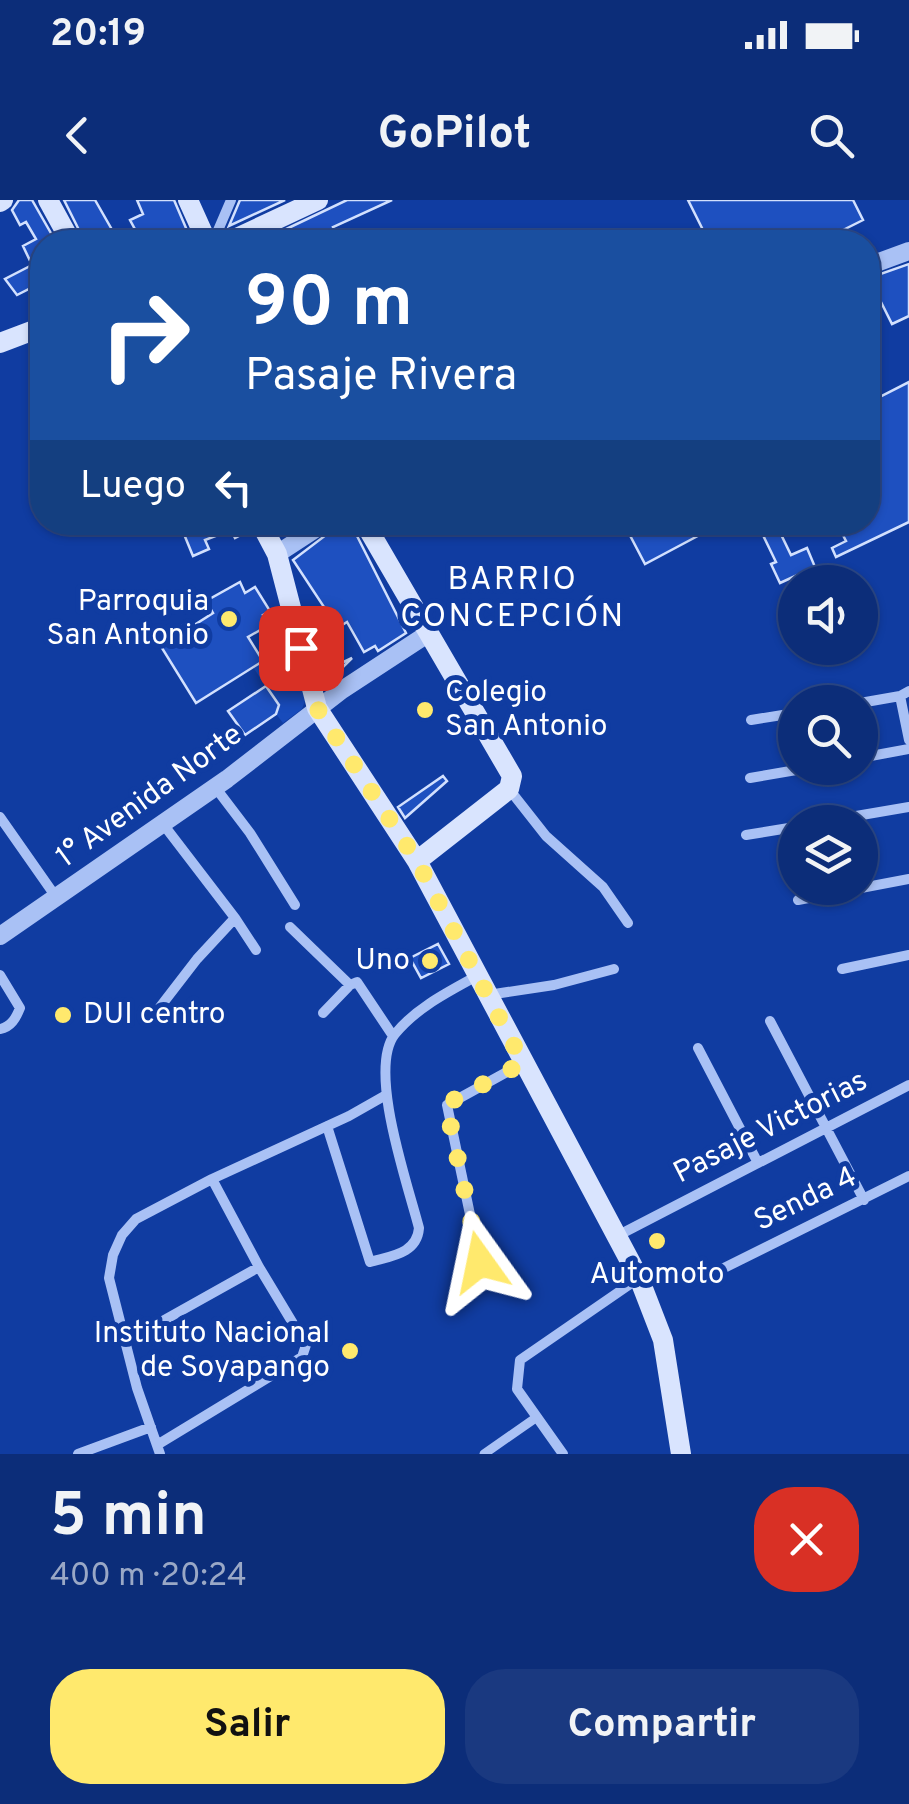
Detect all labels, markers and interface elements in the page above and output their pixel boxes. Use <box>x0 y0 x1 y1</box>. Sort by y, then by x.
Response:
text: 20:19 <box>50 11 146 60</box>
text: GoPilot <box>378 107 531 164</box>
icon: back <box>50 108 105 163</box>
icon: search <box>804 108 859 163</box>
text: 90 m <box>245 262 413 351</box>
icon: right <box>80 270 210 400</box>
text: Pasaje Rivera <box>245 349 517 406</box>
icon: left <box>206 460 261 515</box>
text: Luego <box>80 463 186 512</box>
district label: BARRIO CONCEPCIÓN <box>400 561 626 638</box>
map controls <box>778 565 878 905</box>
button: sound <box>778 565 878 665</box>
place label: Parroquia San Antonio <box>46 584 209 655</box>
pin <box>259 606 344 691</box>
marker: Parroquia San Antonio <box>218 608 240 630</box>
icon: arrive <box>274 621 329 676</box>
place label: Colegio San Antonio <box>445 675 608 746</box>
button: search <box>778 685 878 785</box>
marker: Colegio San Antonio <box>414 699 436 721</box>
street label: 1° Avenida Norte <box>50 717 250 877</box>
button: layers <box>778 805 878 905</box>
place label: Uno <box>355 943 410 980</box>
marker: Uno <box>419 950 441 972</box>
place label: DUI centro <box>83 997 226 1034</box>
marker: DUI centro <box>52 1004 74 1026</box>
street label: Pasaje Victorias <box>668 1063 874 1193</box>
street label: Senda 4 <box>749 1159 863 1241</box>
position arrow <box>428 1210 532 1314</box>
marker: Automoto <box>646 1230 668 1252</box>
place label: Automoto <box>590 1257 724 1294</box>
place label: Instituto Nacional de Soyapango <box>94 1316 330 1387</box>
marker: Instituto Nacional de Soyapango <box>339 1340 361 1362</box>
text: 5 min <box>50 1481 207 1557</box>
button: close <box>754 1487 859 1592</box>
text: 400 m · 20:24 <box>50 1557 247 1597</box>
button: Salir <box>50 1669 445 1784</box>
button: Compartir <box>465 1669 859 1784</box>

